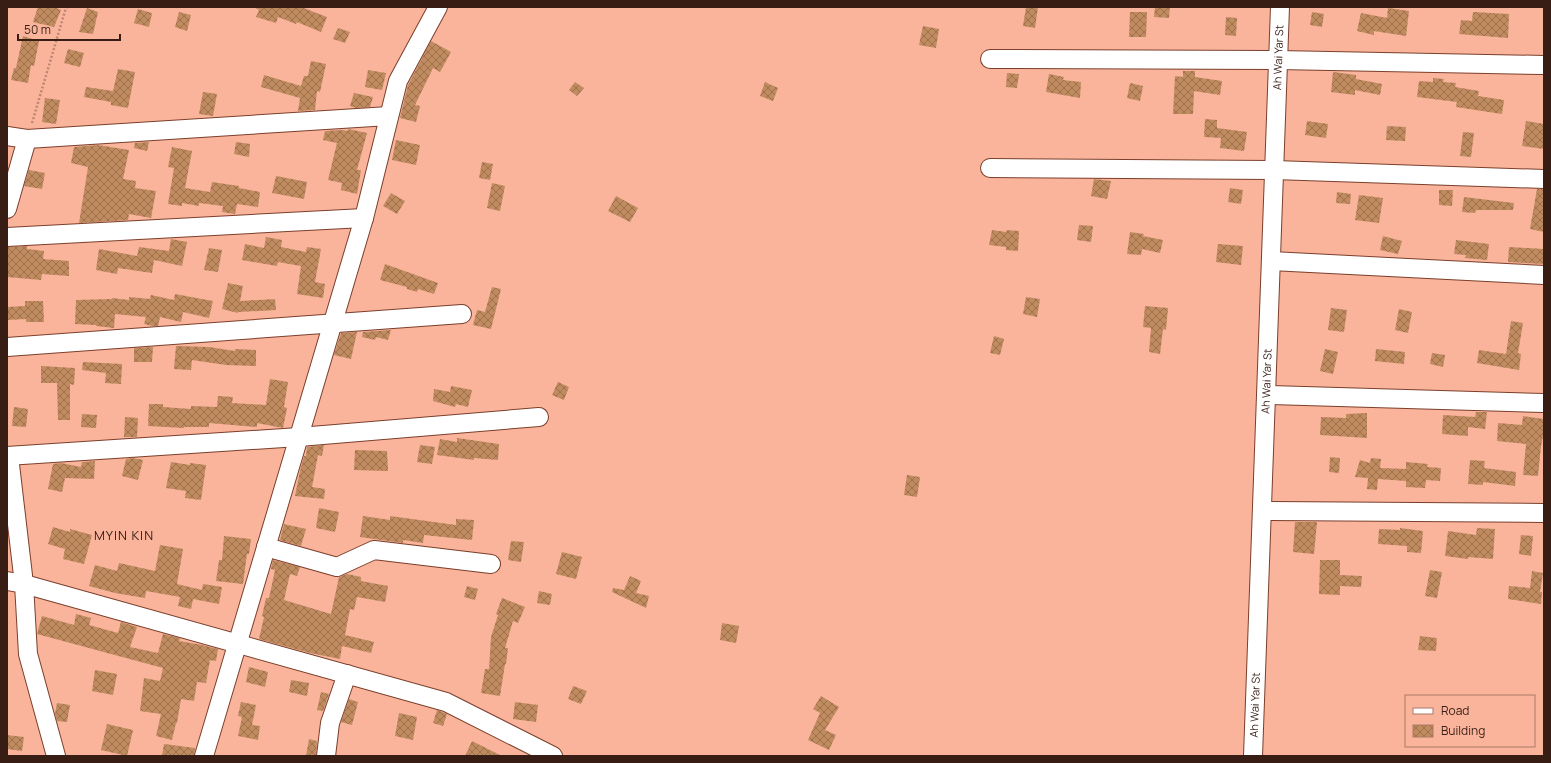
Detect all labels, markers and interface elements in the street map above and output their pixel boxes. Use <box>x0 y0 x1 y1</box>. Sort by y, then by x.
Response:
scale bar <box>18 16 120 42</box>
text: 50 m <box>24 21 51 38</box>
street label: Ah Wai Yar St <box>1269 25 1286 90</box>
street label: Ah Wai Yar St <box>1257 348 1275 414</box>
district label: MYIN KIN <box>94 526 154 544</box>
street label: Ah Wai Yar St <box>1246 672 1263 738</box>
legend <box>1405 695 1535 747</box>
text: Road <box>1441 702 1469 719</box>
text: Building <box>1441 722 1485 739</box>

